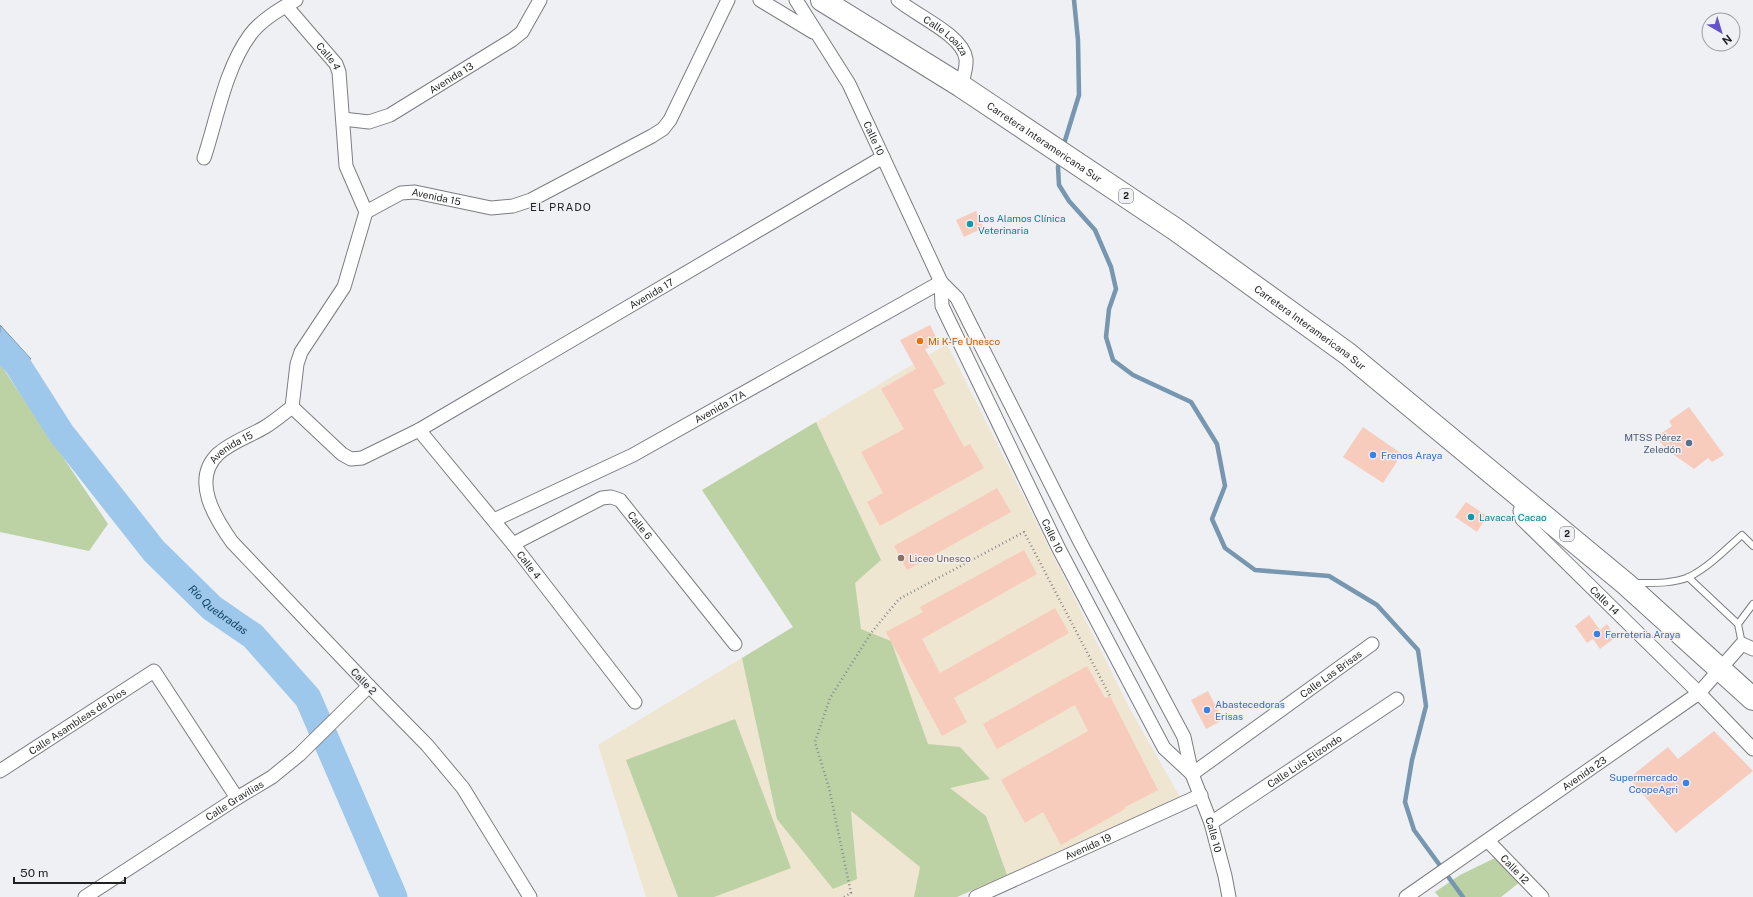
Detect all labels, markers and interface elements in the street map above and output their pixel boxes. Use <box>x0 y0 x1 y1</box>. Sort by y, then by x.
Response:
north arrow <box>1701 12 1741 52</box>
street label: Calle Loaiza <box>921 13 971 57</box>
text: N <box>1720 33 1734 47</box>
street label: Calle 4 <box>314 40 344 71</box>
street label: Avenida 13 <box>427 59 475 96</box>
street label: Carretera Interamericana Sur <box>985 99 1104 185</box>
street label: Calle 10 <box>861 119 887 157</box>
street label: Avenida 15 <box>411 185 462 208</box>
road number: 2 <box>1119 189 1133 203</box>
district label: EL PRADO <box>530 201 592 213</box>
place label: Los Alamos Clínica Veterinaria <box>978 212 1066 236</box>
marker: Los Alamos Clínica Veterinaria <box>965 219 975 229</box>
street label: Avenida 17 <box>627 276 676 311</box>
street label: Carretera Interamericana Sur <box>1252 282 1369 372</box>
place label: Mi K-Fe Unesco <box>928 335 1000 347</box>
marker: Mi K-Fe Unesco <box>915 336 925 346</box>
street label: Avenida 17A <box>692 387 747 425</box>
street label: Avenida 15 <box>207 429 255 465</box>
place label: MTSS Pérez Zeledón <box>1624 431 1681 455</box>
marker: MTSS Pérez Zeledón <box>1684 438 1694 448</box>
place label: Frenos Araya <box>1381 449 1442 461</box>
marker: Frenos Araya <box>1368 450 1378 460</box>
street label: Calle 6 <box>625 509 655 542</box>
place label: Lavacar Cacao <box>1479 511 1547 523</box>
marker: Lavacar Cacao <box>1466 512 1476 522</box>
street label: Calle 10 <box>1039 517 1066 555</box>
road number: 2 <box>1560 527 1574 541</box>
street label: Calle 4 <box>514 548 544 581</box>
place label: Liceo Unesco <box>909 552 971 564</box>
marker: Liceo Unesco <box>896 553 906 563</box>
water label: Río Quebradas <box>186 583 251 637</box>
street label: Calle 14 <box>1588 583 1622 617</box>
place label: Ferreteria Araya <box>1605 628 1680 640</box>
marker: Ferreteria Araya <box>1592 629 1602 639</box>
street label: Calle Las Brisas <box>1297 648 1364 700</box>
street label: Calle 2 <box>349 665 379 697</box>
street label: Calle Asambleas de Dios <box>26 685 128 757</box>
place label: Abastecedoras Erisas <box>1215 698 1285 722</box>
marker: Abastecedoras Erisas <box>1202 705 1212 715</box>
street label: Calle Luis Elizondo <box>1265 732 1344 790</box>
street label: Avenida 23 <box>1559 753 1609 793</box>
place label: Supermercado CoopeAgri <box>1609 771 1678 795</box>
street label: Calle Gravilias <box>203 778 266 823</box>
marker: Supermercado CoopeAgri <box>1681 778 1691 788</box>
street label: Calle 10 <box>1203 815 1225 854</box>
street label: Avenida 19 <box>1063 830 1113 862</box>
street label: Calle 12 <box>1498 852 1532 886</box>
scale bar <box>14 859 125 885</box>
text: 50 m <box>20 866 48 880</box>

